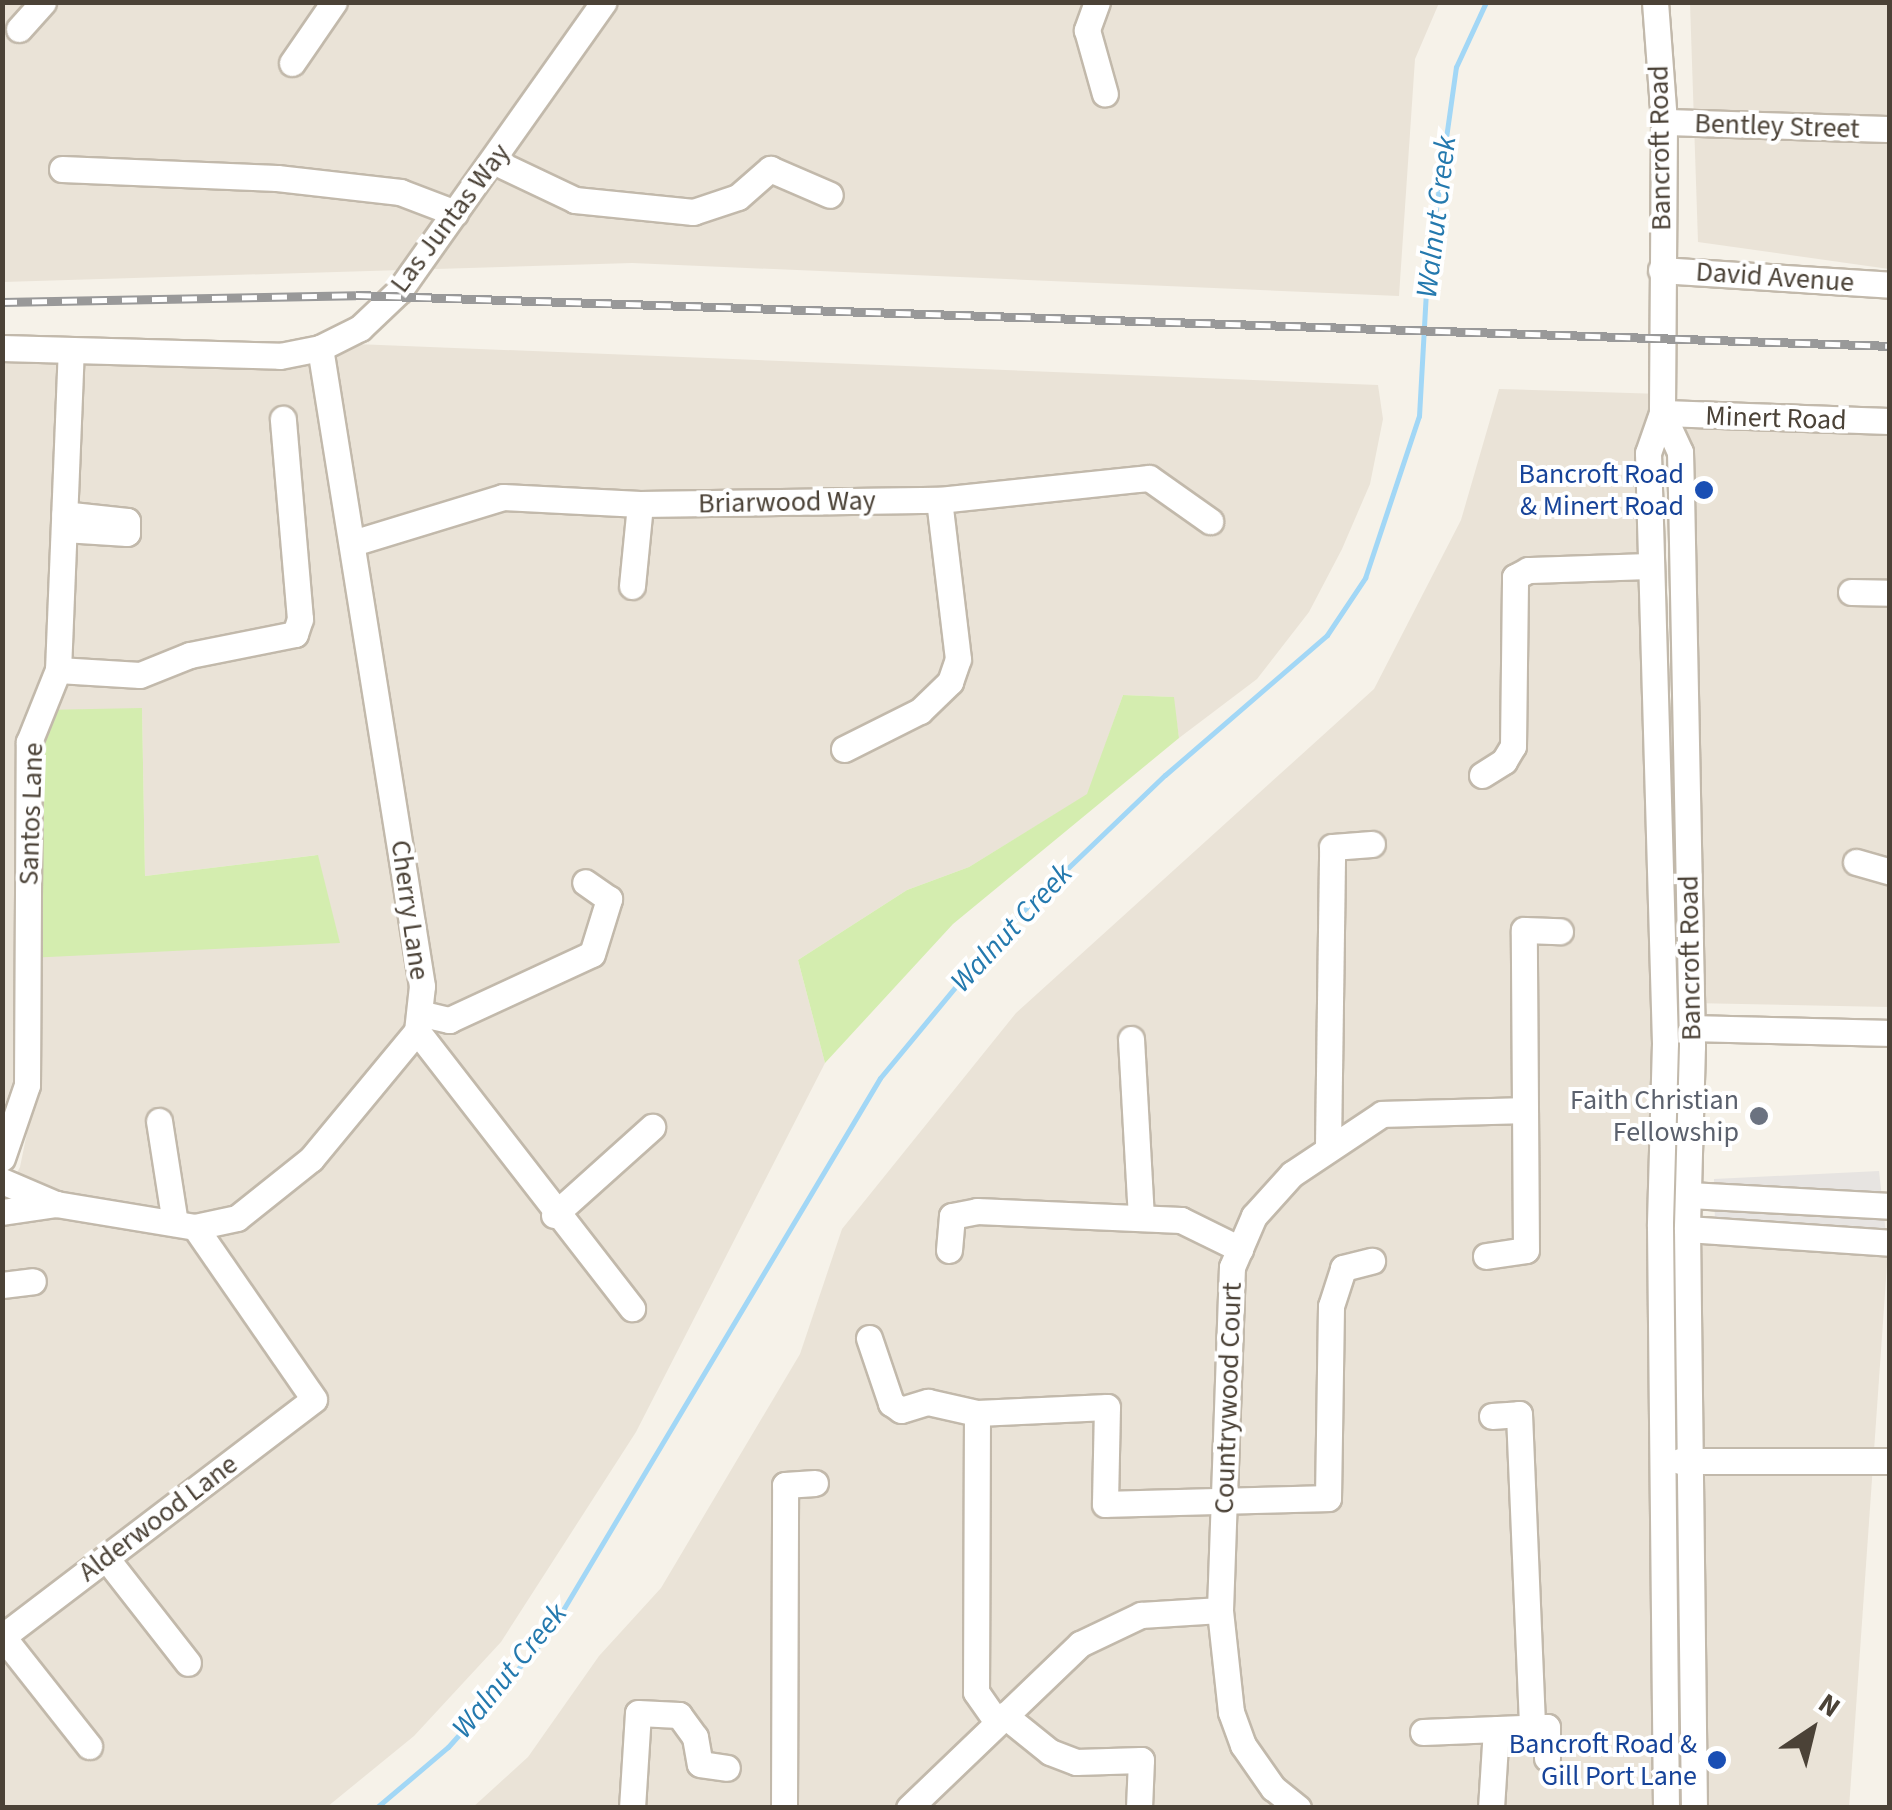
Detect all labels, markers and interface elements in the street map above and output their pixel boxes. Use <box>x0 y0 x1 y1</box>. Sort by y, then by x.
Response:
street label: Bancroft Road <box>1642 65 1678 231</box>
street label: Bentley Street <box>1694 106 1860 146</box>
water label: Walnut Creek <box>1409 134 1465 300</box>
street label: Las Juntas Way <box>383 137 517 299</box>
street label: David Avenue <box>1695 255 1855 299</box>
street label: Minert Road <box>1705 399 1847 437</box>
place label: Bancroft Road & Minert Road <box>1518 457 1684 523</box>
marker: Bancroft Road & Minert Road <box>1693 479 1715 501</box>
street label: Briarwood Way <box>698 484 876 520</box>
street label: Santos Lane <box>12 742 50 886</box>
street label: Cherry Lane <box>384 838 436 982</box>
water label: Walnut Creek <box>943 856 1081 1000</box>
street label: Bancroft Road <box>1672 875 1708 1041</box>
place label: Faith Christian Fellowship <box>1570 1083 1739 1149</box>
marker: Faith Christian Fellowship <box>1748 1105 1770 1127</box>
street label: Countrywood Court <box>1207 1282 1249 1514</box>
street label: Alderwood Lane <box>72 1447 244 1589</box>
water label: Walnut Creek <box>445 1596 575 1746</box>
north arrow <box>1762 1680 1862 1780</box>
text: N <box>1810 1684 1848 1727</box>
place label: Bancroft Road & Gill Port Lane <box>1509 1727 1697 1793</box>
marker: Bancroft Road & Gill Port Lane <box>1706 1749 1728 1771</box>

